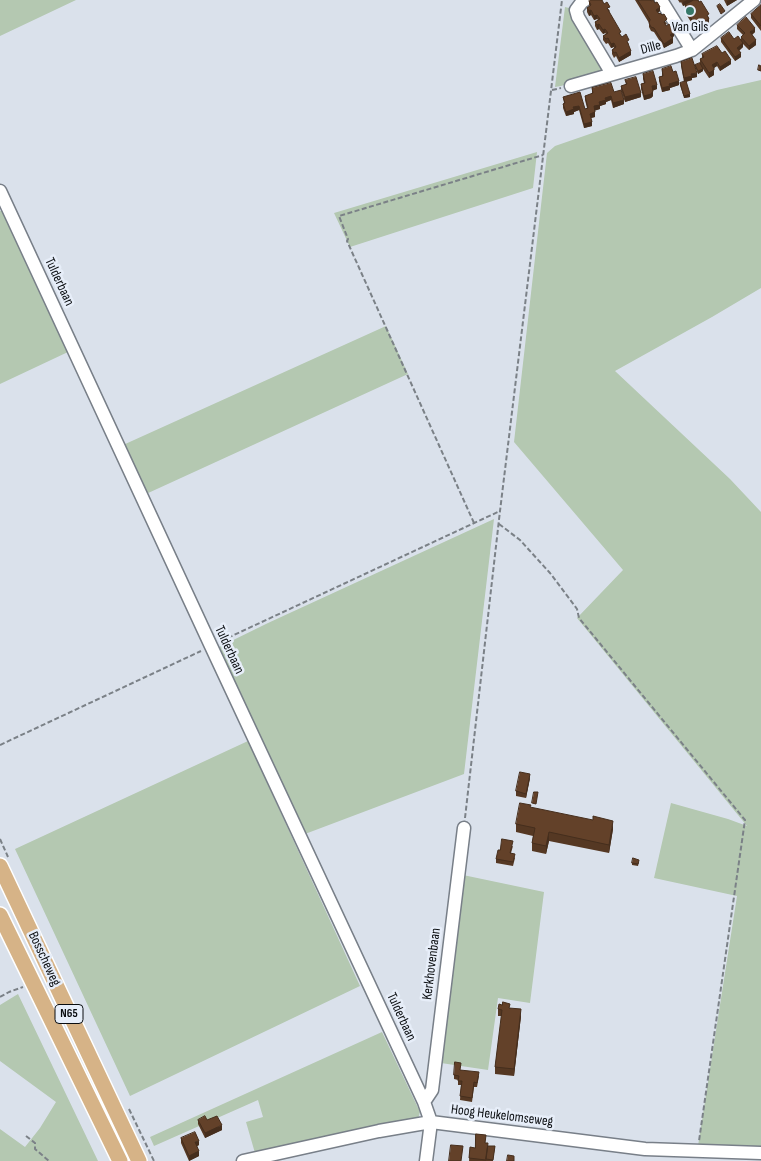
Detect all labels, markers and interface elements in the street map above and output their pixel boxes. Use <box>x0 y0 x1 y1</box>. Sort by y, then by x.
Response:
marker: Van Gils <box>684 5 696 17</box>
place label: Van Gils <box>672 19 708 35</box>
street label: Dille <box>639 37 663 59</box>
street label: Tulderbaan <box>41 255 77 309</box>
street label: Tulderbaan <box>211 623 247 677</box>
street label: Kerkhovenbaan <box>419 927 445 1001</box>
street label: Bosscheweg <box>24 929 64 989</box>
street label: Tulderbaan <box>383 990 419 1044</box>
road number: N65 <box>55 1004 83 1024</box>
street label: Hoog Heukelomseweg <box>450 1101 554 1131</box>

